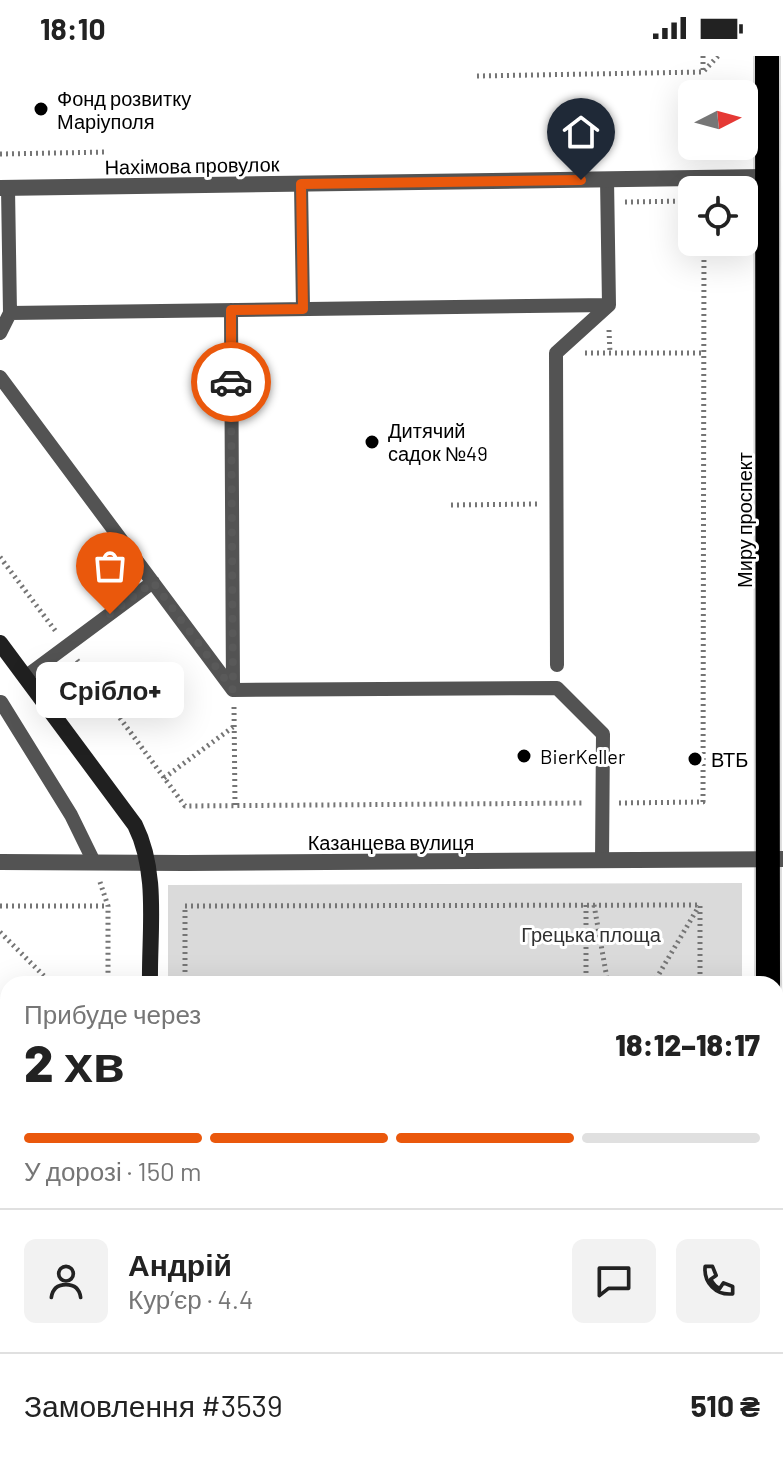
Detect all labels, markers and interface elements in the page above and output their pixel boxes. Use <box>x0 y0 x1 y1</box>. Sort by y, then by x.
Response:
text: 18:10 <box>40 10 106 46</box>
north arrow <box>678 80 758 160</box>
map controls <box>678 80 758 256</box>
place label: Фонд розвитку Маріуполя <box>57 86 191 133</box>
pin <box>547 98 615 180</box>
marker: Фонд розвитку Маріуполя <box>32 100 50 118</box>
icon: home <box>559 110 603 154</box>
street label: Нахімова провулок <box>104 151 280 179</box>
button: locate <box>678 176 758 256</box>
courier <box>191 342 271 422</box>
icon: car <box>209 360 253 404</box>
place label: Дитячий садок №49 <box>388 418 488 465</box>
marker: Дитячий садок №49 <box>363 433 381 451</box>
street label: Миру проспект <box>732 452 756 588</box>
pin <box>76 532 144 614</box>
icon: bag <box>88 544 132 588</box>
callout: Срібло+ <box>36 662 184 718</box>
text: Срібло+ <box>59 674 161 705</box>
place label: BierKeller <box>540 744 625 768</box>
marker: BierKeller <box>515 747 533 765</box>
place label: ВТБ <box>711 747 748 771</box>
marker: ВТБ <box>686 750 704 768</box>
street label: Казанцева вулиця <box>308 830 474 854</box>
park label: Грецька площа <box>521 922 662 946</box>
text: Прибуде через <box>24 998 201 1029</box>
text: 18:12–18:17 <box>615 1026 760 1062</box>
text: 2 хв <box>24 1030 125 1092</box>
text: У дорозі · 150 m <box>24 1155 201 1186</box>
button: person <box>24 1239 108 1323</box>
button: chat <box>572 1239 656 1323</box>
button: phone <box>676 1239 760 1323</box>
text: Андрій <box>128 1246 232 1282</box>
text: Кур’єр · 4.4 <box>128 1283 253 1314</box>
text: Замовлення #3539 <box>24 1387 283 1423</box>
text: 510 ₴ <box>690 1387 760 1423</box>

